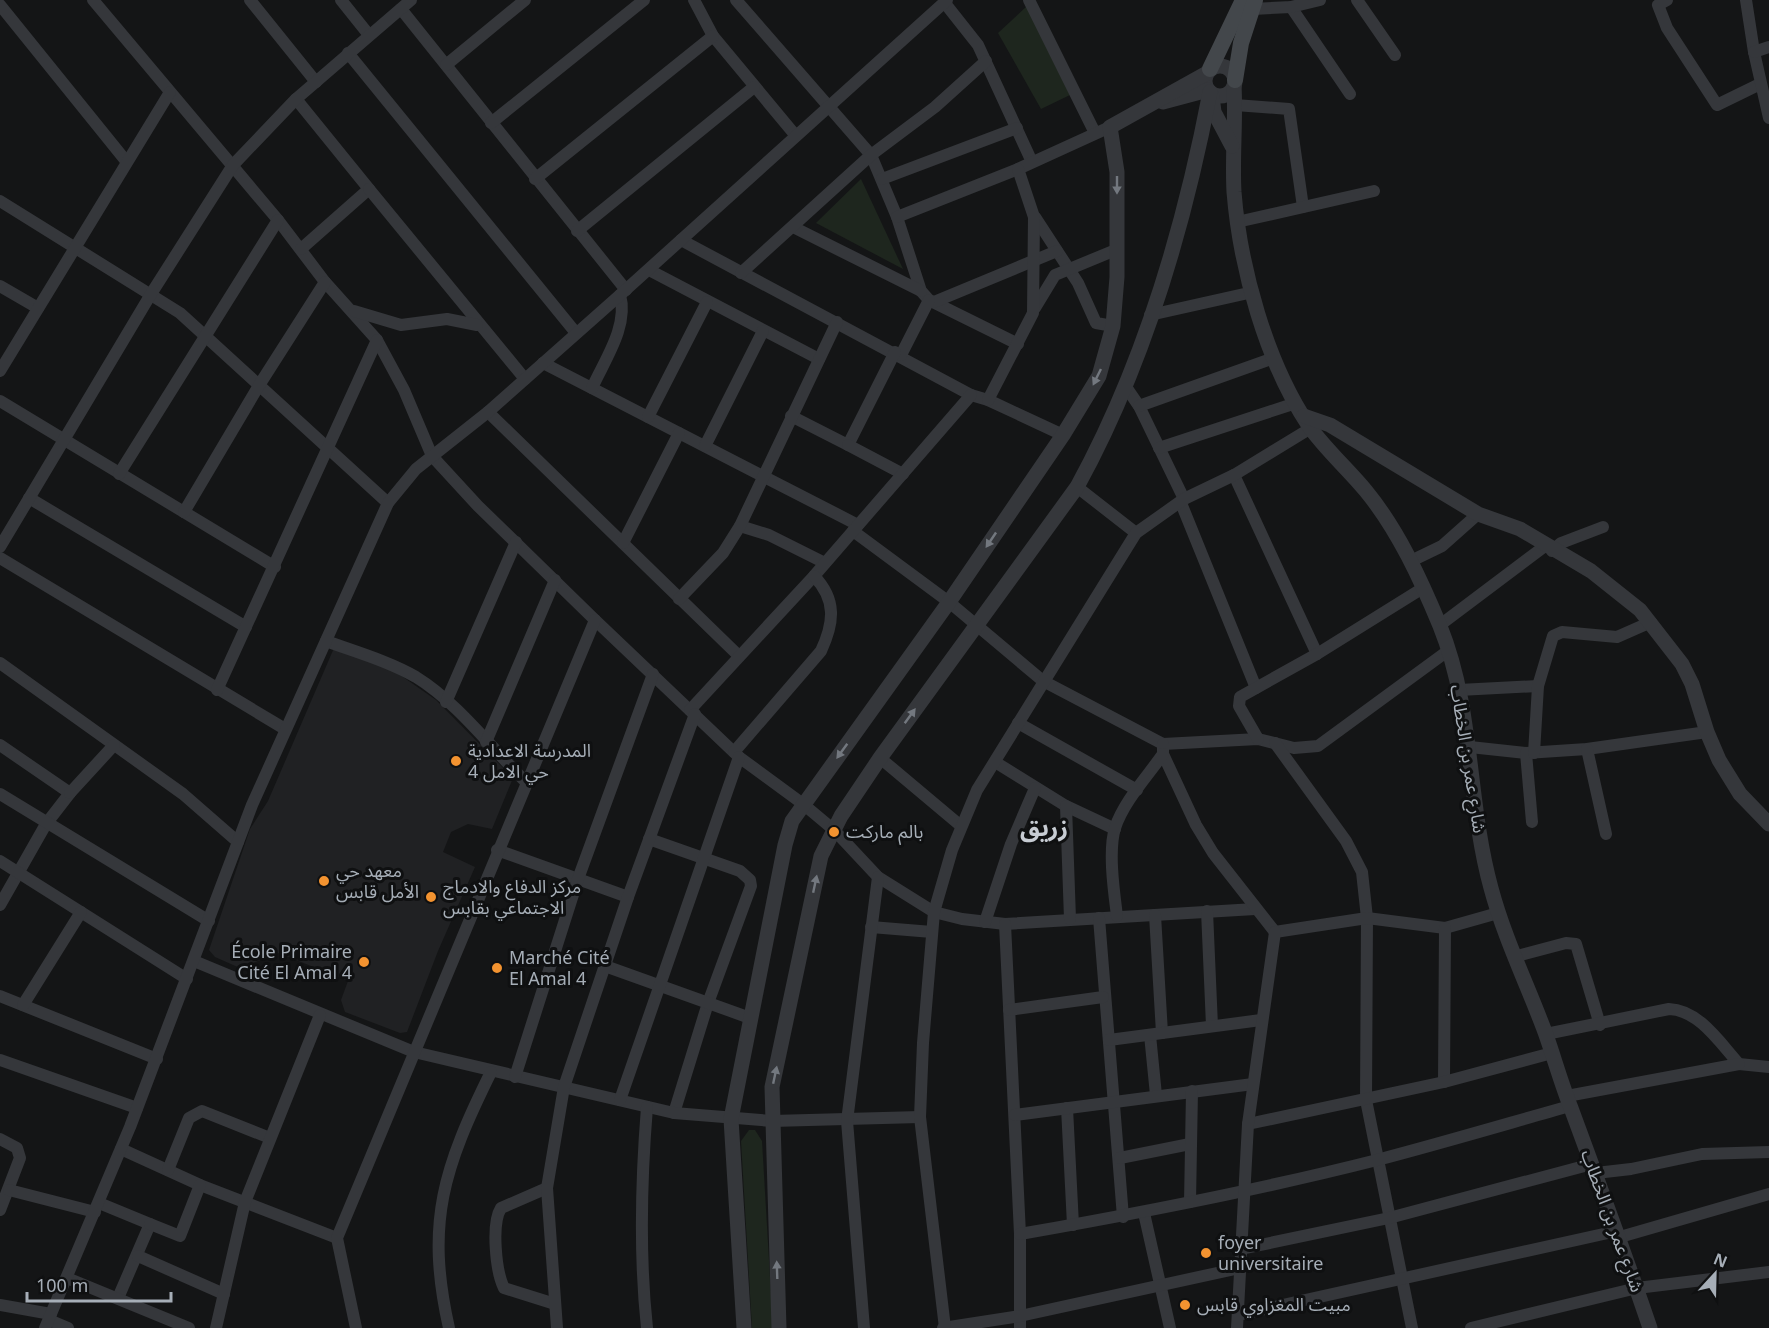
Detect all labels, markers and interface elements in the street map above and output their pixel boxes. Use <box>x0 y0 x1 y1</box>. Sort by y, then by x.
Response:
one-way arrow <box>1112 175 1122 194</box>
one-way arrow <box>1093 369 1102 386</box>
one-way arrow <box>985 532 997 548</box>
street label: شارع عمر بن الخطاب <box>1442 683 1493 835</box>
one-way arrow <box>904 708 915 724</box>
place label: المدرسة الاعدادية حي الامل 4 <box>468 738 591 785</box>
one-way arrow <box>836 743 848 758</box>
marker: المدرسة الاعدادية حي الامل 4 <box>449 754 463 768</box>
district label: زريق <box>1020 810 1068 843</box>
place label: بالم ماركت <box>846 819 923 845</box>
marker: بالم ماركت <box>827 825 841 839</box>
place label: معهد حي الأمل قابس <box>336 858 419 903</box>
marker: معهد حي الأمل قابس <box>317 874 331 888</box>
place label: مركز الدفاع والادماج الاجتماعي بقابس <box>443 874 581 921</box>
one-way arrow <box>811 874 820 893</box>
marker: مركز الدفاع والادماج الاجتماعي بقابس <box>424 890 438 904</box>
place label: École Primaire Cité El Amal 4 <box>231 939 352 984</box>
place label: Marché Cité El Amal 4 <box>509 945 610 990</box>
marker: École Primaire Cité El Amal 4 <box>357 955 371 969</box>
marker: Marché Cité El Amal 4 <box>490 961 504 975</box>
one-way arrow <box>771 1065 780 1084</box>
street label: شارع عمر بن الخطاب <box>1573 1146 1650 1296</box>
place label: foyer universitaire <box>1218 1230 1323 1275</box>
north arrow <box>1685 1244 1745 1304</box>
marker: foyer universitaire <box>1199 1246 1213 1260</box>
text: N <box>1710 1247 1731 1273</box>
one-way arrow <box>772 1260 782 1279</box>
scale bar <box>27 1265 171 1303</box>
text: 100 m <box>36 1273 88 1297</box>
place label: مبيت المغزاوي قابس <box>1197 1292 1351 1318</box>
marker: مبيت المغزاوي قابس <box>1178 1298 1192 1312</box>

